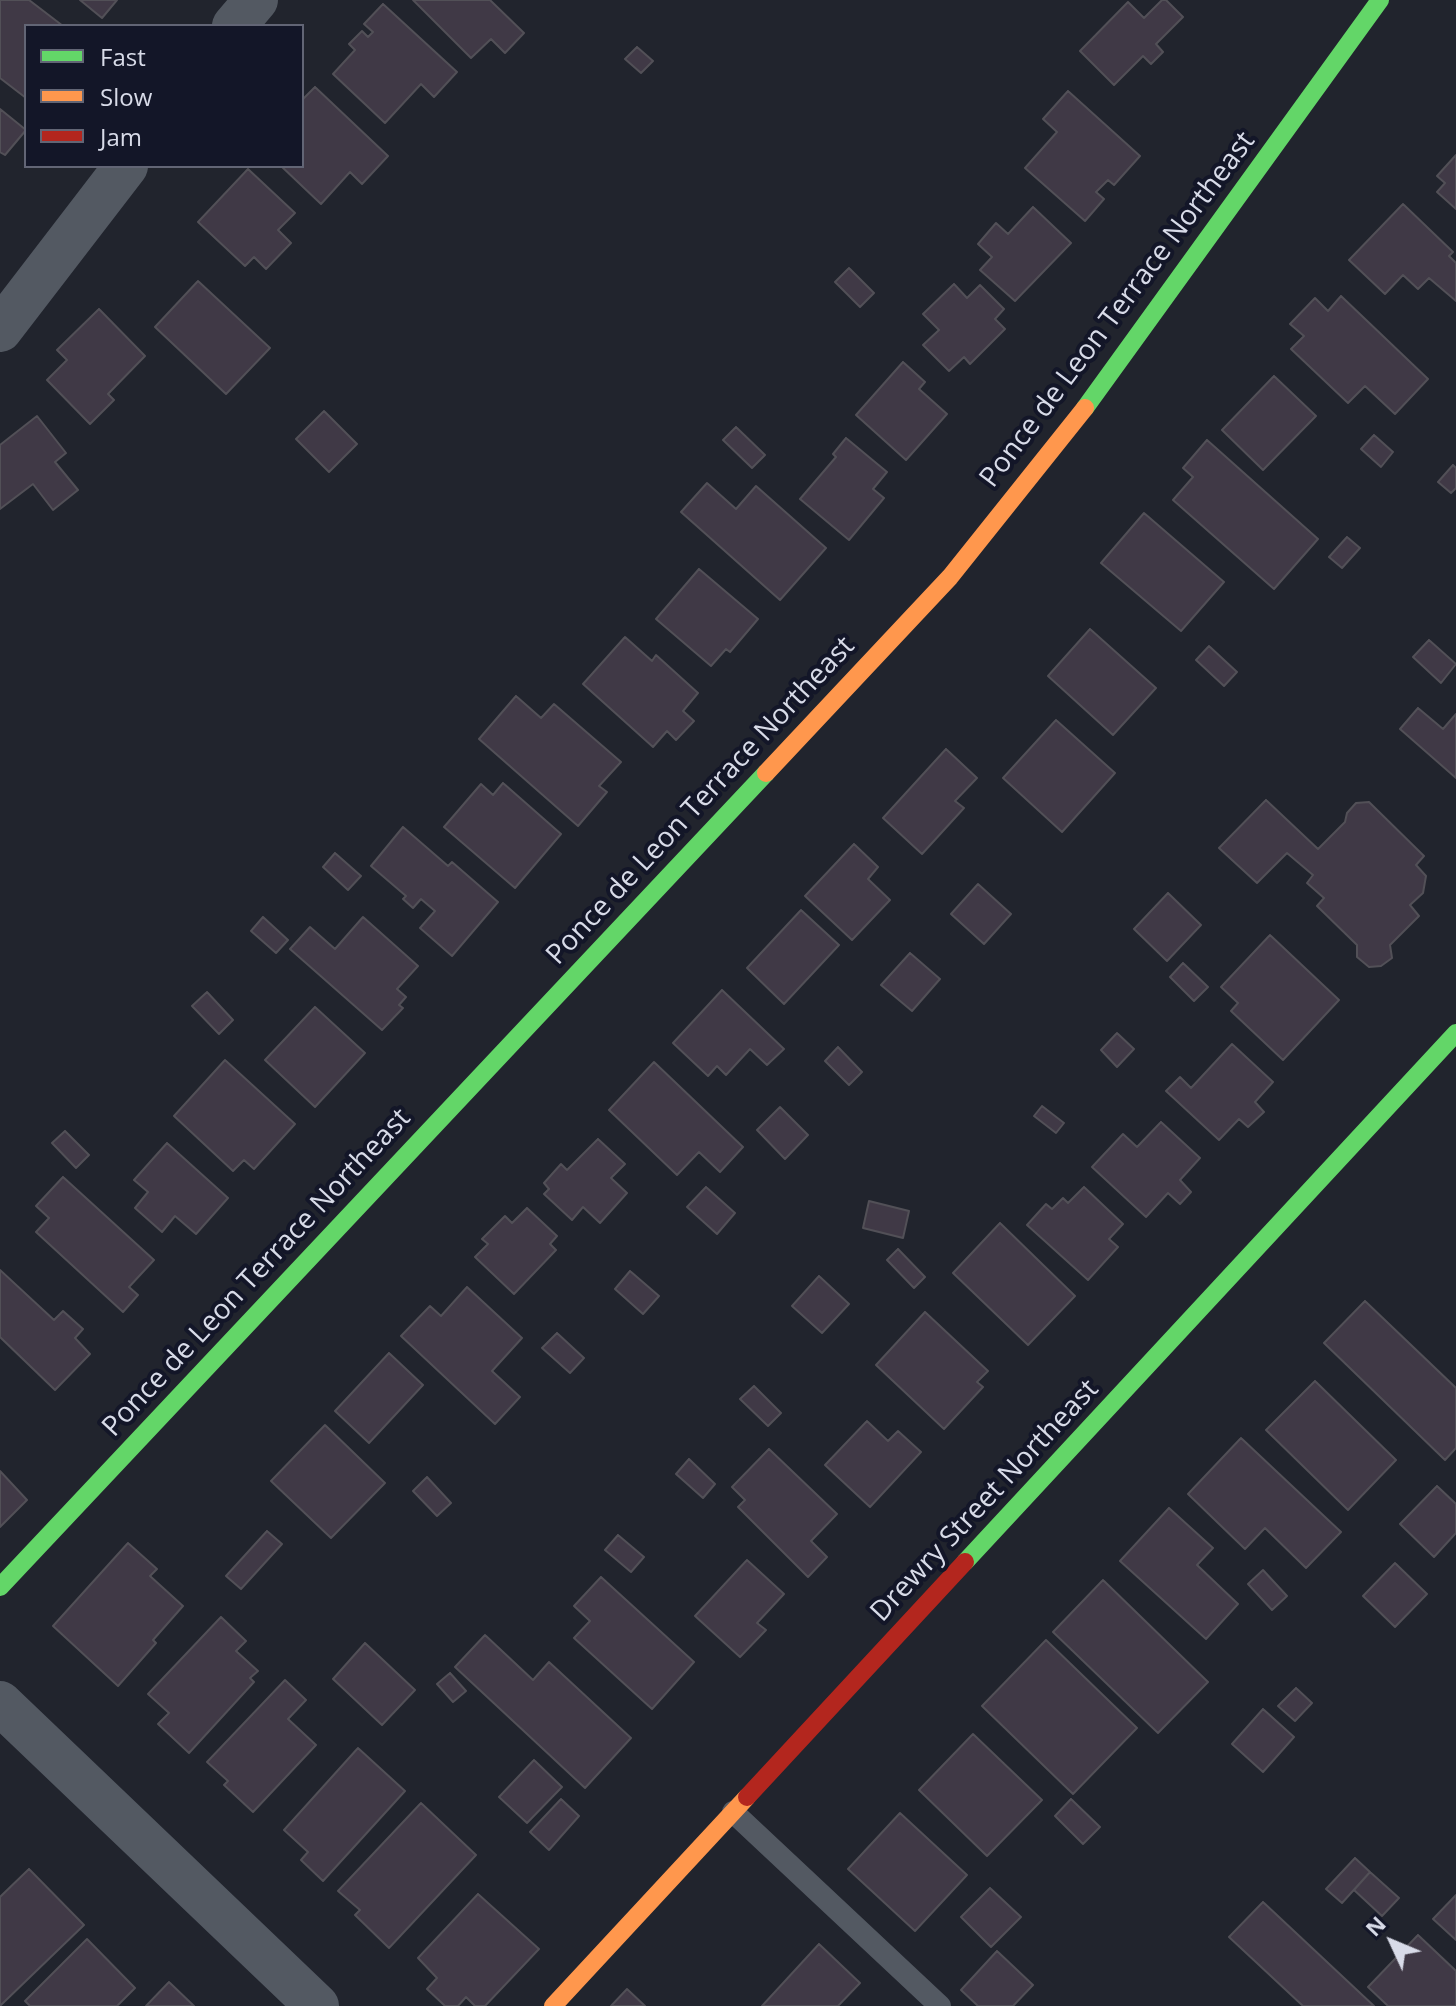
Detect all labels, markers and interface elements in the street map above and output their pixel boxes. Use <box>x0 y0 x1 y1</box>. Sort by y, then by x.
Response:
legend <box>24 24 304 168</box>
text: Fast <box>100 40 146 73</box>
text: Slow <box>100 80 152 113</box>
text: Jam <box>100 120 142 153</box>
street label: Ponce de Leon Terrace Northeast <box>973 126 1263 494</box>
street label: Ponce de Leon Terrace Northeast <box>540 630 862 972</box>
street label: Ponce de Leon Terrace Northeast <box>96 1102 418 1444</box>
street label: Drewry Street Northeast <box>864 1373 1106 1629</box>
north arrow <box>1352 1902 1432 1982</box>
text: N <box>1358 1908 1392 1942</box>

